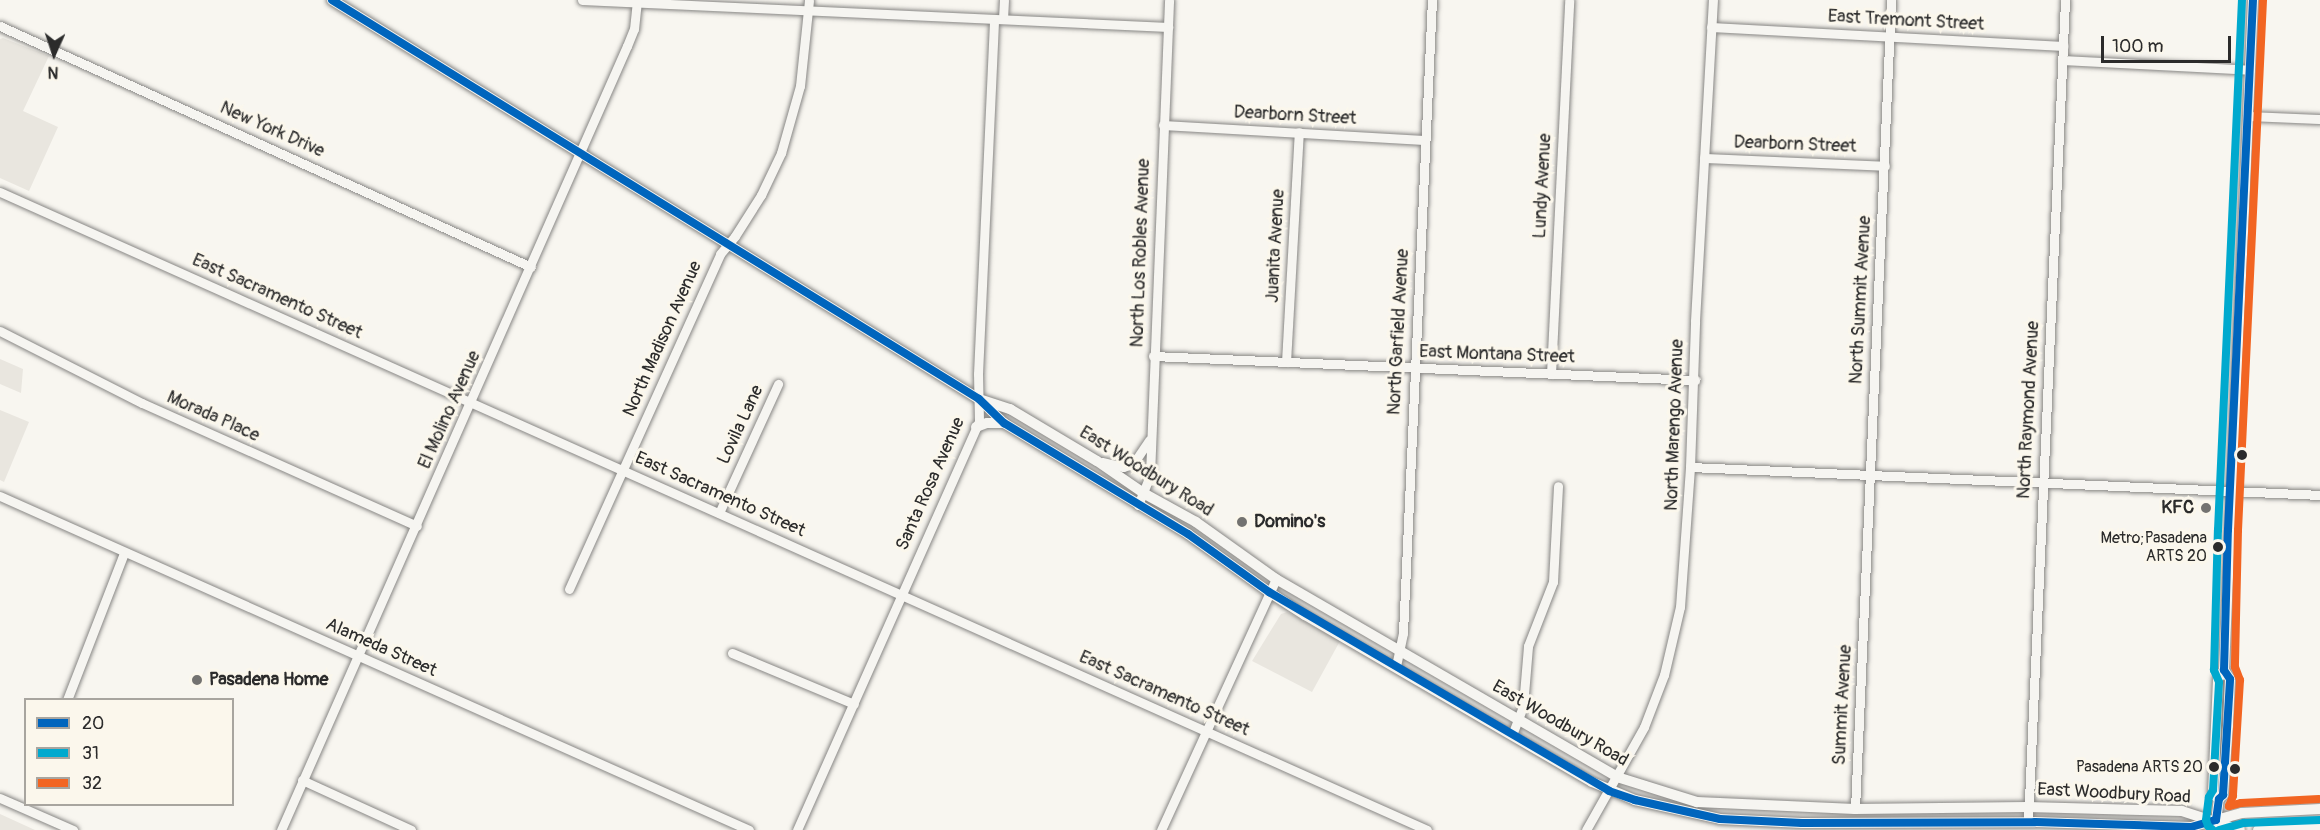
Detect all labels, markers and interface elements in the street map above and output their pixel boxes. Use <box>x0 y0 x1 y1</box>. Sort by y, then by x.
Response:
street label: East Tremont Street <box>1827 6 1985 36</box>
north arrow <box>24 24 84 84</box>
scale bar <box>2104 24 2234 62</box>
text: 100 m <box>2112 35 2164 58</box>
text: N <box>47 62 59 82</box>
street label: New York Drive <box>217 97 327 163</box>
street label: Dearborn Street <box>1233 102 1357 130</box>
street label: Dearborn Street <box>1733 132 1857 158</box>
street label: Lundy Avenue <box>1529 133 1557 239</box>
street label: North Los Robles Avenue <box>1127 158 1155 348</box>
street label: Juanita Avenue <box>1262 189 1290 303</box>
street label: North Summit Avenue <box>1846 215 1876 385</box>
street label: North Garfield Avenue <box>1384 248 1414 416</box>
street label: East Sacramento Street <box>189 250 365 344</box>
street label: North Madison Avenue <box>619 258 707 420</box>
street label: North Raymond Avenue <box>2014 321 2044 499</box>
street label: North Marengo Avenue <box>1661 339 1689 511</box>
street label: East Montana Street <box>1419 341 1575 369</box>
street label: El Molino Avenue <box>414 348 486 472</box>
street label: Lovila Lane <box>713 382 769 468</box>
street label: Morada Place <box>163 387 263 447</box>
street label: Santa Rosa Avenue <box>892 414 970 554</box>
street label: East Woodbury Road <box>1075 422 1217 522</box>
street label: East Sacramento Street <box>632 448 808 542</box>
unlabelled marker <box>2236 449 2248 461</box>
place label: KFC <box>2161 497 2194 519</box>
marker: KFC <box>2199 501 2213 515</box>
place label: Domino's <box>1254 511 1325 533</box>
marker: Domino's <box>1235 515 1249 529</box>
place label: Metro;Pasadena ARTS 20 <box>2100 528 2207 566</box>
marker: Metro;Pasadena ARTS 20 <box>2212 541 2224 553</box>
street label: Alameda Street <box>322 614 440 682</box>
street label: Summit Avenue <box>1829 644 1857 766</box>
street label: East Sacramento Street <box>1076 647 1252 741</box>
place label: Pasadena Home <box>209 669 328 691</box>
marker: Pasadena Home <box>190 673 204 687</box>
street label: East Woodbury Road <box>1488 676 1632 772</box>
legend <box>24 698 234 806</box>
text: 20 <box>82 712 104 735</box>
text: 31 <box>82 742 99 765</box>
place label: Pasadena ARTS 20 <box>2076 757 2203 777</box>
marker: Pasadena ARTS 20 <box>2208 761 2220 773</box>
unlabelled marker <box>2229 763 2241 775</box>
text: 32 <box>82 772 102 795</box>
street label: East Woodbury Road <box>2037 779 2191 809</box>

